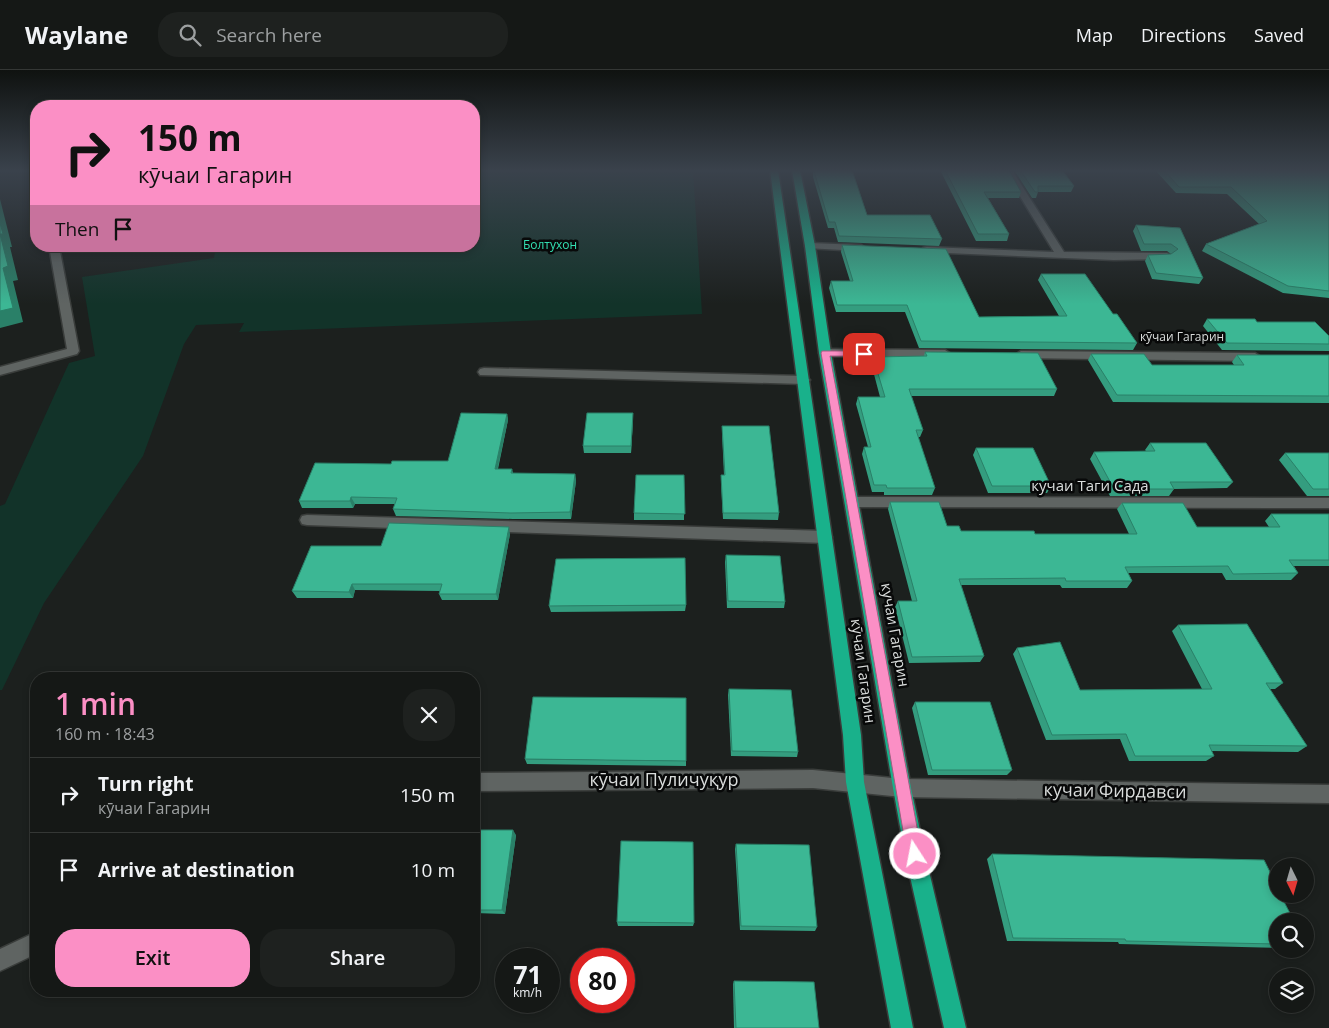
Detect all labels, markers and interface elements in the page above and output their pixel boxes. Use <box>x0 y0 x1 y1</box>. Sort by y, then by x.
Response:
search box <box>158 12 508 57</box>
text: Waylane <box>25 18 128 51</box>
icon: search <box>176 21 204 49</box>
text: Search here <box>216 22 322 48</box>
text: Map <box>1076 23 1113 47</box>
text: Directions <box>1141 23 1226 47</box>
text: Saved <box>1254 23 1304 47</box>
text: 150 m <box>138 114 242 161</box>
icon: right <box>55 120 120 185</box>
text: кӯчаи Гагарин <box>138 159 292 189</box>
icon: arrive <box>109 215 137 243</box>
text: Then <box>55 216 99 242</box>
park label: Болтухон <box>523 236 577 253</box>
street label: кӯчаи Гагарин <box>1140 328 1224 345</box>
pin <box>843 333 885 375</box>
icon: arrive <box>850 340 878 368</box>
street label: кучаи Таги Сада <box>1031 475 1149 495</box>
street label: кучаи Гагарин <box>877 581 915 688</box>
street label: кӯчаи Гагарин <box>847 617 881 724</box>
text: 1 min <box>55 683 136 724</box>
button: close <box>403 689 455 741</box>
text: 160 m · 18:43 <box>55 723 155 745</box>
street label: кӯчаи Пуличуқур <box>589 767 739 791</box>
text: Turn right <box>98 771 193 797</box>
street label: кучаи Фирдавси <box>1043 777 1187 803</box>
icon: right <box>55 781 83 809</box>
text: 150 m <box>400 782 455 808</box>
text: кӯчаи Гагарин <box>98 797 210 819</box>
position arrow <box>888 827 940 879</box>
icon: arrive <box>55 856 83 884</box>
text: Arrive at destination <box>98 857 295 883</box>
text: 10 m <box>411 857 455 883</box>
north arrow <box>1269 858 1314 902</box>
map controls <box>1269 858 1314 1013</box>
button: search <box>1269 913 1314 958</box>
button: Exit <box>55 929 250 987</box>
button: Share <box>260 929 455 987</box>
speed limit sign: 80 <box>570 948 635 1013</box>
text: 71 <box>513 957 542 991</box>
button: layers <box>1269 968 1314 1013</box>
text: km/h <box>513 984 542 1001</box>

